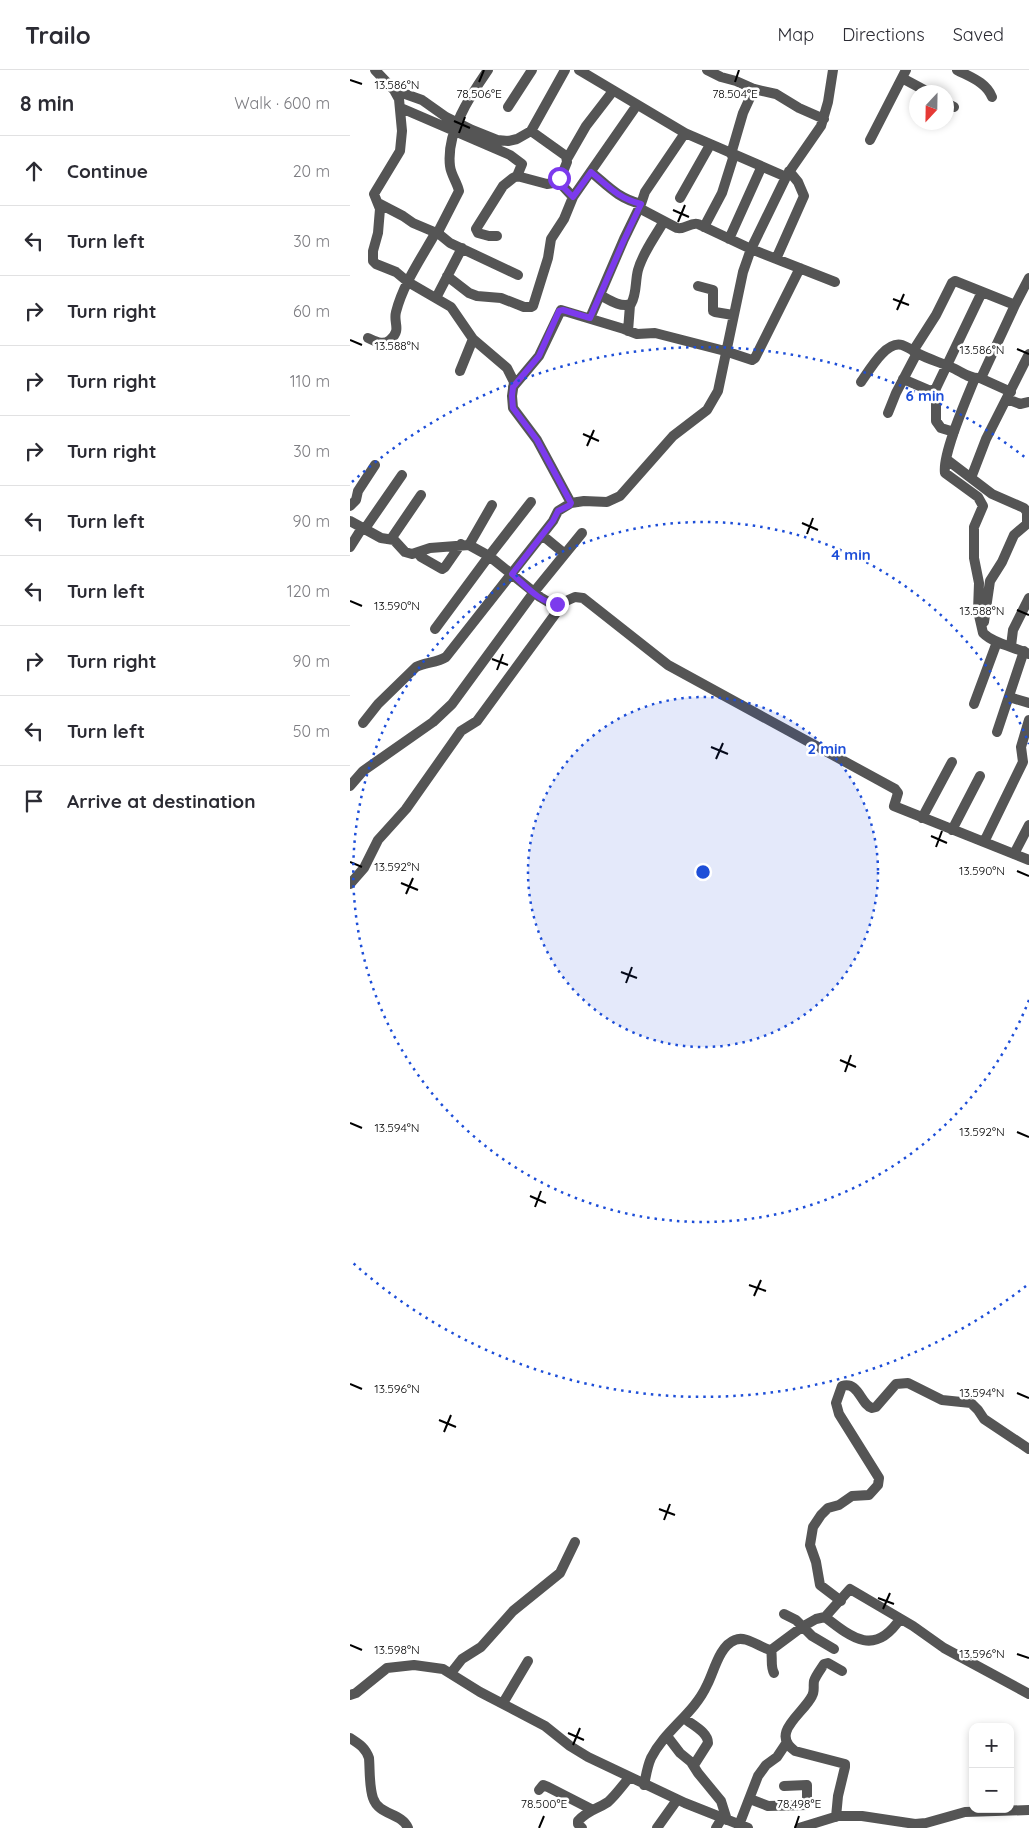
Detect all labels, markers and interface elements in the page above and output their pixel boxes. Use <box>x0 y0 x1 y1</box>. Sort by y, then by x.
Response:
text: Trailo <box>25 20 91 50</box>
text: Map <box>777 23 814 46</box>
text: Directions <box>842 23 925 46</box>
text: Saved <box>953 23 1004 46</box>
text: 13.586°N <box>374 77 420 92</box>
north arrow <box>909 85 954 130</box>
text: 78.506°E <box>456 86 502 101</box>
text: 78.504°E <box>712 86 758 101</box>
text: 8 min <box>20 90 74 116</box>
text: Walk · 600 m <box>234 93 330 113</box>
icon: ahead <box>20 157 48 185</box>
text: Continue <box>67 159 148 183</box>
text: 20 m <box>293 161 330 181</box>
route start <box>548 167 571 190</box>
icon: left <box>20 227 48 255</box>
text: Turn left <box>67 229 145 253</box>
text: 30 m <box>293 231 330 251</box>
icon: right <box>20 297 48 325</box>
text: Turn right <box>67 299 156 323</box>
text: 60 m <box>293 301 330 321</box>
text: 13.588°N <box>374 338 420 353</box>
text: 13.586°N <box>959 342 1005 357</box>
icon: right <box>20 367 48 395</box>
text: Turn right <box>67 369 156 393</box>
text: 110 m <box>290 371 330 391</box>
text: 6 min <box>906 386 944 405</box>
icon: right <box>20 437 48 465</box>
text: Turn right <box>67 439 156 463</box>
text: 30 m <box>293 441 330 461</box>
icon: left <box>20 507 48 535</box>
text: Turn left <box>67 509 145 533</box>
text: 90 m <box>293 511 330 531</box>
text: 4 min <box>831 545 871 564</box>
icon: left <box>20 577 48 605</box>
text: Turn left <box>67 579 145 603</box>
text: 120 m <box>287 581 330 601</box>
route end <box>546 593 569 616</box>
text: 13.590°N <box>374 598 420 613</box>
text: 13.588°N <box>959 603 1005 618</box>
icon: right <box>20 647 48 675</box>
text: Turn right <box>67 649 156 673</box>
text: 90 m <box>293 651 330 671</box>
icon: left <box>20 717 48 745</box>
text: Turn left <box>67 719 145 743</box>
text: 50 m <box>293 721 330 741</box>
text: 2 min <box>807 739 847 758</box>
icon: arrive <box>20 787 48 815</box>
text: Arrive at destination <box>67 789 256 813</box>
text: 13.592°N <box>374 859 420 874</box>
centre of rings <box>694 863 712 881</box>
text: 13.590°N <box>959 863 1005 878</box>
text: 13.594°N <box>374 1120 420 1135</box>
text: 13.592°N <box>959 1124 1005 1139</box>
text: 13.596°N <box>374 1381 420 1396</box>
text: 13.594°N <box>959 1385 1005 1400</box>
text: 13.598°N <box>374 1642 420 1657</box>
text: 13.596°N <box>959 1646 1005 1661</box>
map controls <box>969 1723 1014 1813</box>
button: + <box>969 1723 1014 1768</box>
button: − <box>969 1768 1014 1813</box>
text: 78.500°E <box>521 1796 567 1811</box>
text: 78.498°E <box>777 1796 821 1811</box>

